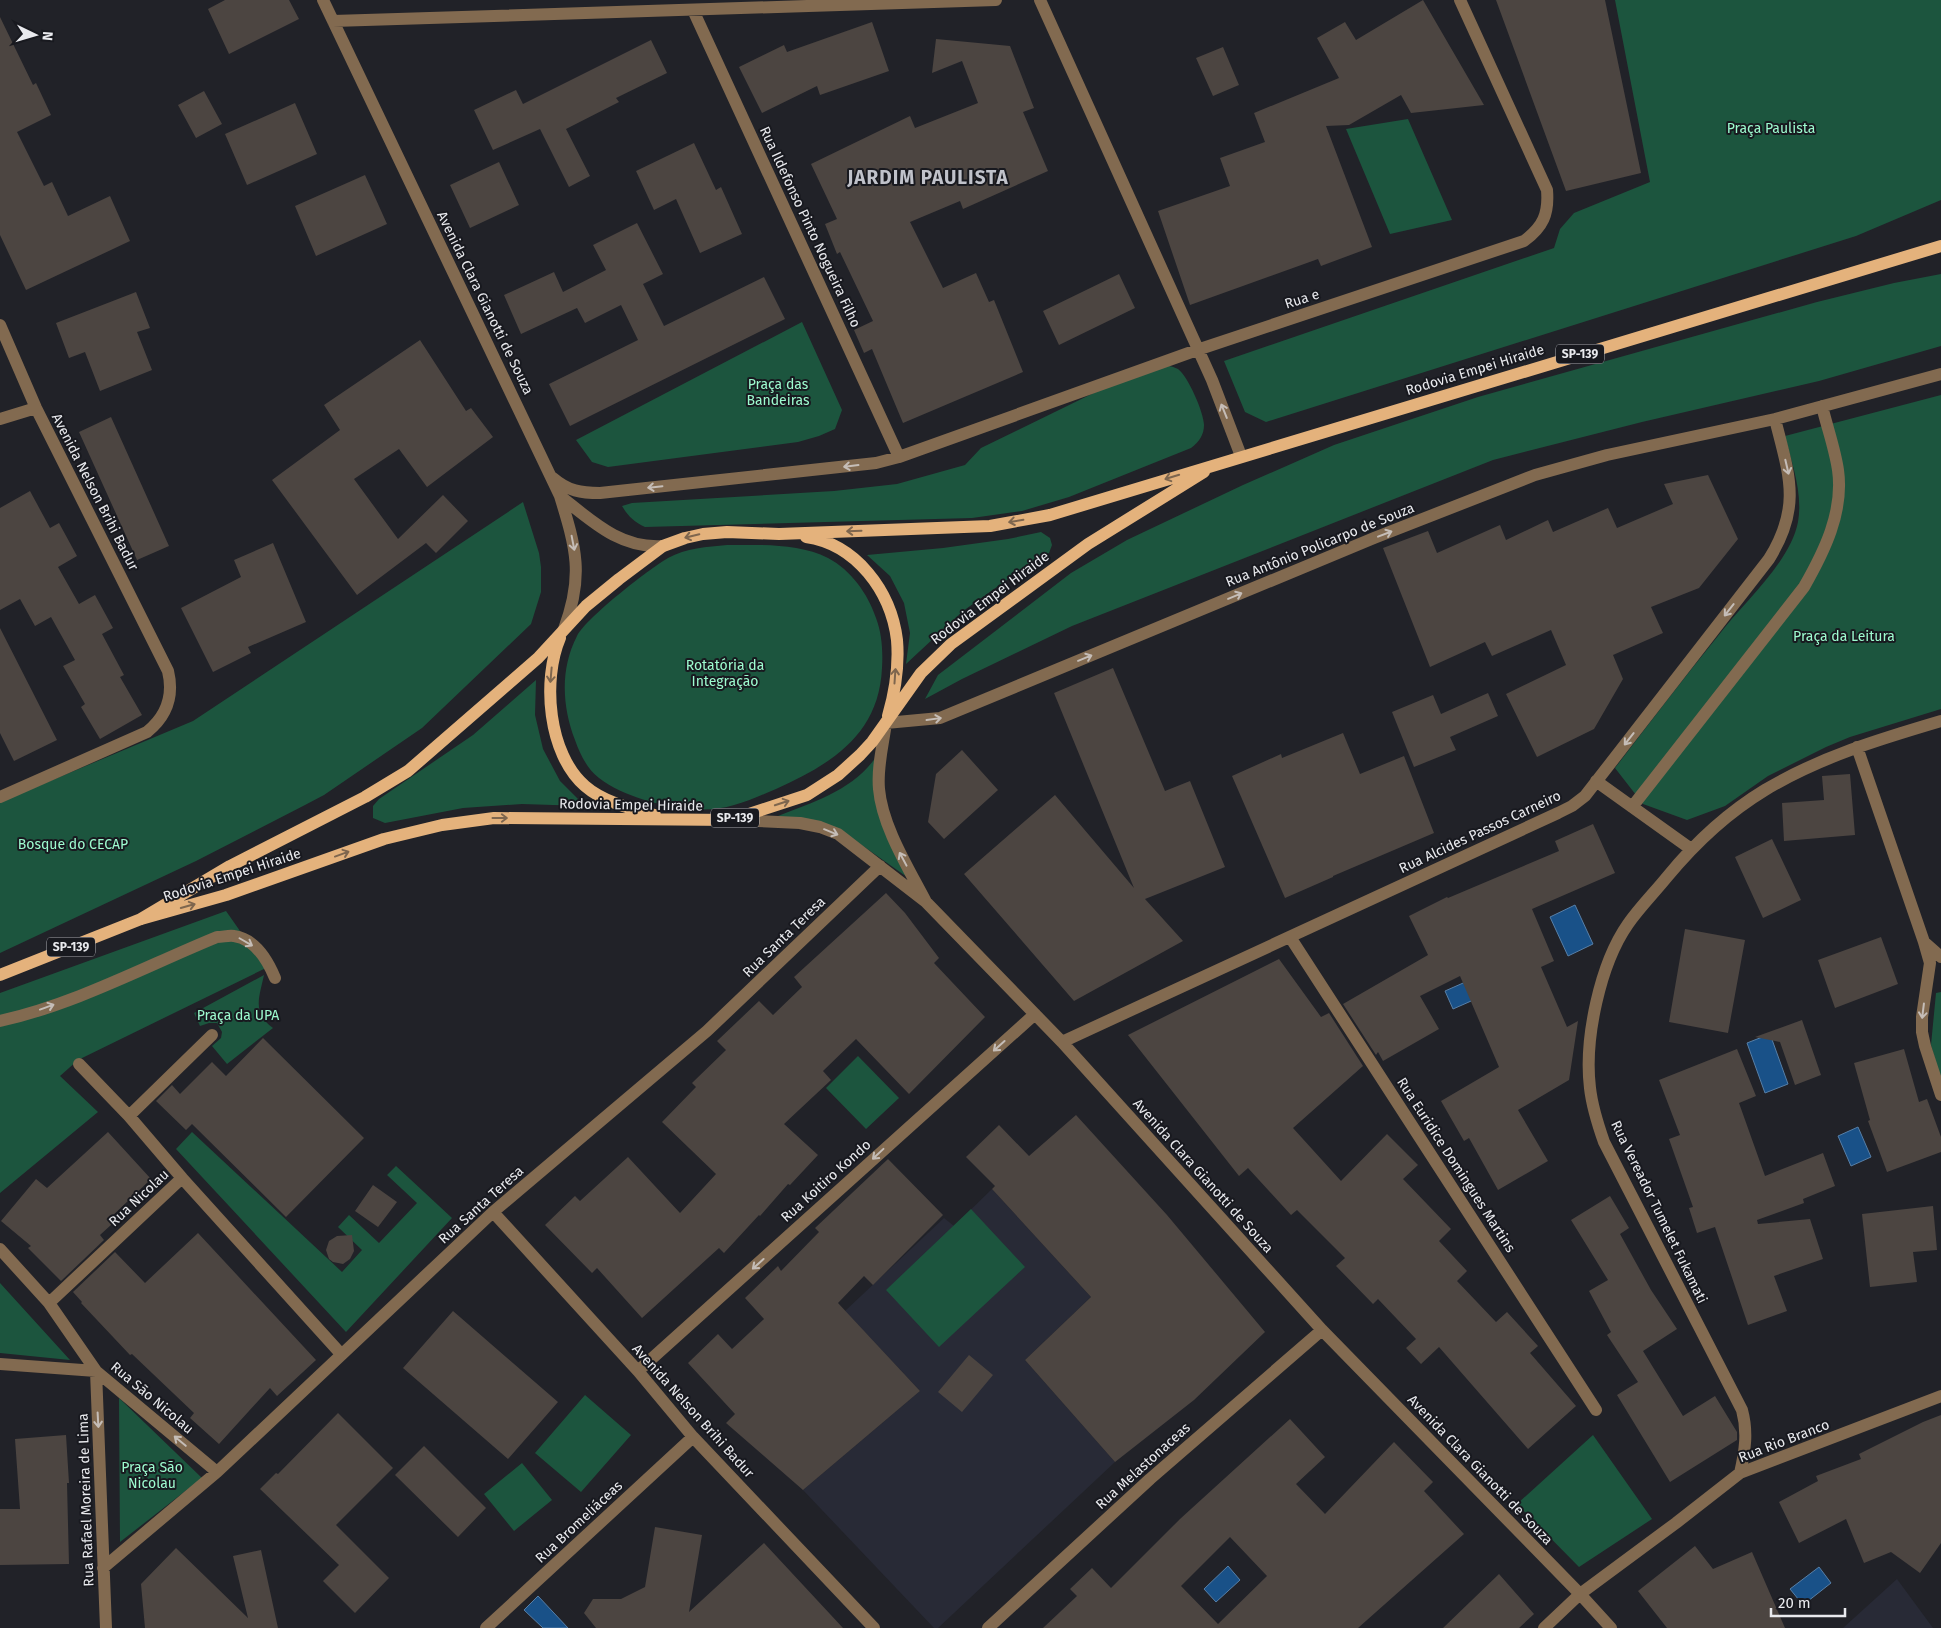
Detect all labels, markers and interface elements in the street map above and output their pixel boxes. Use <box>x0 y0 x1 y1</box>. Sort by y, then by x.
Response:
north arrow <box>10 10 60 60</box>
text: N <box>39 31 56 41</box>
park label: Praça Paulista <box>1727 120 1815 137</box>
street label: Rua Ildefonso Pinto Nogueira Filho <box>756 124 864 330</box>
district label: JARDIM PAULISTA <box>846 166 1009 189</box>
street label: Avenida Clara Gianotti de Souza <box>433 209 537 397</box>
street label: Rua e <box>1282 285 1322 313</box>
street label: Rodovia Empei Hiraide <box>1404 341 1546 399</box>
road number: SP-139 <box>1556 344 1604 364</box>
park label: Praça das Bandeiras <box>746 376 810 409</box>
one-way arrow <box>1218 403 1227 418</box>
street label: Avenida Nelson Brihi Badur <box>48 411 142 574</box>
one-way arrow <box>1782 458 1792 474</box>
one-way arrow <box>844 461 860 471</box>
one-way arrow <box>1165 473 1181 483</box>
one-way arrow <box>647 482 663 492</box>
street label: Rua Antônio Policarpo de Souza <box>1223 499 1417 591</box>
one-way arrow <box>1009 517 1025 527</box>
one-way arrow <box>846 526 862 535</box>
one-way arrow <box>1377 529 1392 538</box>
one-way arrow <box>685 532 701 541</box>
one-way arrow <box>569 535 578 551</box>
street label: Rodovia Empei Hiraide <box>927 548 1053 648</box>
one-way arrow <box>1227 591 1242 600</box>
one-way arrow <box>1724 603 1734 617</box>
park label: Praça da Leitura <box>1793 628 1895 645</box>
one-way arrow <box>1077 653 1092 663</box>
park label: Rotatória da Integração <box>686 657 764 690</box>
one-way arrow <box>546 667 555 683</box>
one-way arrow <box>891 668 900 684</box>
one-way arrow <box>926 713 942 723</box>
one-way arrow <box>1624 732 1635 745</box>
street label: Rua Alcides Passos Carneiro <box>1396 787 1564 877</box>
street label: Rodovia Empei Hiraide <box>559 795 703 815</box>
one-way arrow <box>774 798 789 807</box>
road number: SP-139 <box>711 808 759 828</box>
one-way arrow <box>491 813 507 823</box>
one-way arrow <box>823 827 838 837</box>
park label: Bosque do CECAP <box>18 836 128 853</box>
street label: Rodovia Empei Hiraide <box>161 845 303 905</box>
one-way arrow <box>334 849 349 858</box>
one-way arrow <box>898 852 908 867</box>
street label: Rua Santa Teresa <box>739 893 829 981</box>
one-way arrow <box>180 900 196 910</box>
one-way arrow <box>239 937 254 947</box>
road number: SP-139 <box>47 938 95 956</box>
one-way arrow <box>39 1002 54 1011</box>
one-way arrow <box>1918 1003 1928 1019</box>
park label: Praça da UPA <box>197 1007 279 1024</box>
one-way arrow <box>992 1040 1005 1052</box>
street label: Rua Euridice Domingues Martins <box>1393 1074 1519 1256</box>
street label: Avenida Clara Gianotti de Souza <box>1129 1095 1277 1257</box>
street label: Rua Vereador Tumelet Fukamati <box>1607 1118 1711 1306</box>
street label: Rua Koitiro Kondo <box>778 1136 874 1226</box>
one-way arrow <box>871 1149 884 1160</box>
street label: Rua Santa Teresa <box>435 1162 527 1248</box>
street label: Rua Nicolau <box>105 1166 173 1230</box>
one-way arrow <box>751 1258 764 1270</box>
street label: Avenida Nelson Brihi Badur <box>628 1341 758 1482</box>
street label: Rua São Nicolau <box>107 1358 197 1438</box>
street label: Avenida Clara Gianotti de Souza <box>1404 1392 1556 1548</box>
one-way arrow <box>93 1411 103 1427</box>
street label: Rua Rafael Moreira de Lima <box>74 1413 98 1587</box>
street label: Rua Rio Branco <box>1736 1416 1832 1466</box>
street label: Rua Melastonaceas <box>1092 1419 1194 1513</box>
one-way arrow <box>173 1435 186 1446</box>
park label: Praça São Nicolau <box>121 1459 183 1492</box>
street label: Rua Bromeliáceas <box>532 1477 626 1567</box>
scale bar <box>1771 1586 1845 1618</box>
text: 20 m <box>1778 1594 1811 1612</box>

